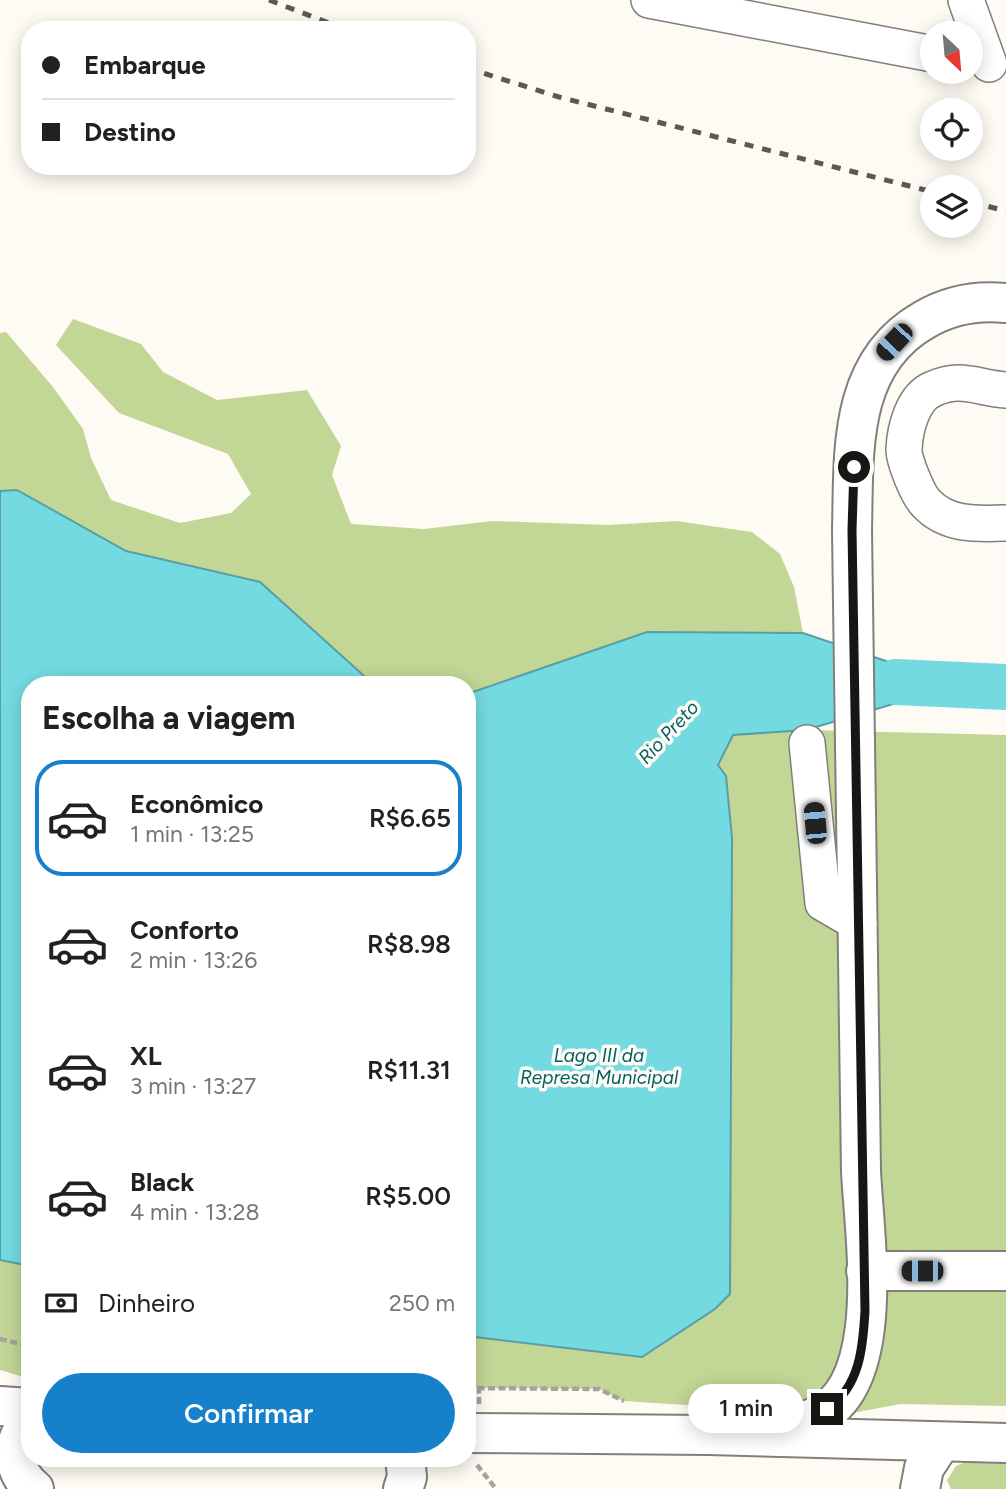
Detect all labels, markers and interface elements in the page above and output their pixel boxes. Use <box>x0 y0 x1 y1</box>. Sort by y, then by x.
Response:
north arrow <box>920 21 984 84</box>
map controls <box>920 21 983 238</box>
text: Embarque <box>84 49 206 81</box>
button: locate <box>920 98 983 161</box>
text: Destino <box>84 116 176 148</box>
button: layers <box>920 175 983 238</box>
car <box>872 319 917 365</box>
route start <box>838 451 870 483</box>
water label: Rio Preto <box>633 696 703 769</box>
text: Escolha a viagem <box>42 699 295 737</box>
icon: car <box>46 787 109 850</box>
text: Econômico <box>130 788 263 820</box>
car <box>803 801 828 845</box>
text: R$6.65 <box>369 802 451 834</box>
text: 1 min · 13:25 <box>130 820 254 848</box>
icon: car <box>46 913 109 976</box>
text: Conforto <box>130 914 239 946</box>
text: R$8.98 <box>367 928 451 960</box>
text: 2 min · 13:26 <box>130 946 257 974</box>
icon: car <box>46 1039 109 1102</box>
text: XL <box>130 1040 162 1072</box>
water label: Lago III da Represa Municipal <box>520 1044 679 1089</box>
text: R$11.31 <box>367 1054 451 1086</box>
text: 3 min · 13:27 <box>130 1072 256 1100</box>
icon: car <box>46 1165 109 1228</box>
text: Black <box>130 1166 194 1198</box>
text: R$5.00 <box>365 1180 451 1212</box>
text: 4 min · 13:28 <box>130 1198 260 1226</box>
car <box>902 1261 944 1282</box>
icon: cash <box>42 1284 80 1322</box>
text: Dinheiro <box>98 1287 195 1319</box>
text: 250 m <box>389 1289 455 1317</box>
button: Confirmar <box>42 1373 455 1453</box>
callout: 1 min <box>687 1384 802 1434</box>
route end <box>811 1393 843 1425</box>
text: 1 min <box>719 1394 773 1422</box>

